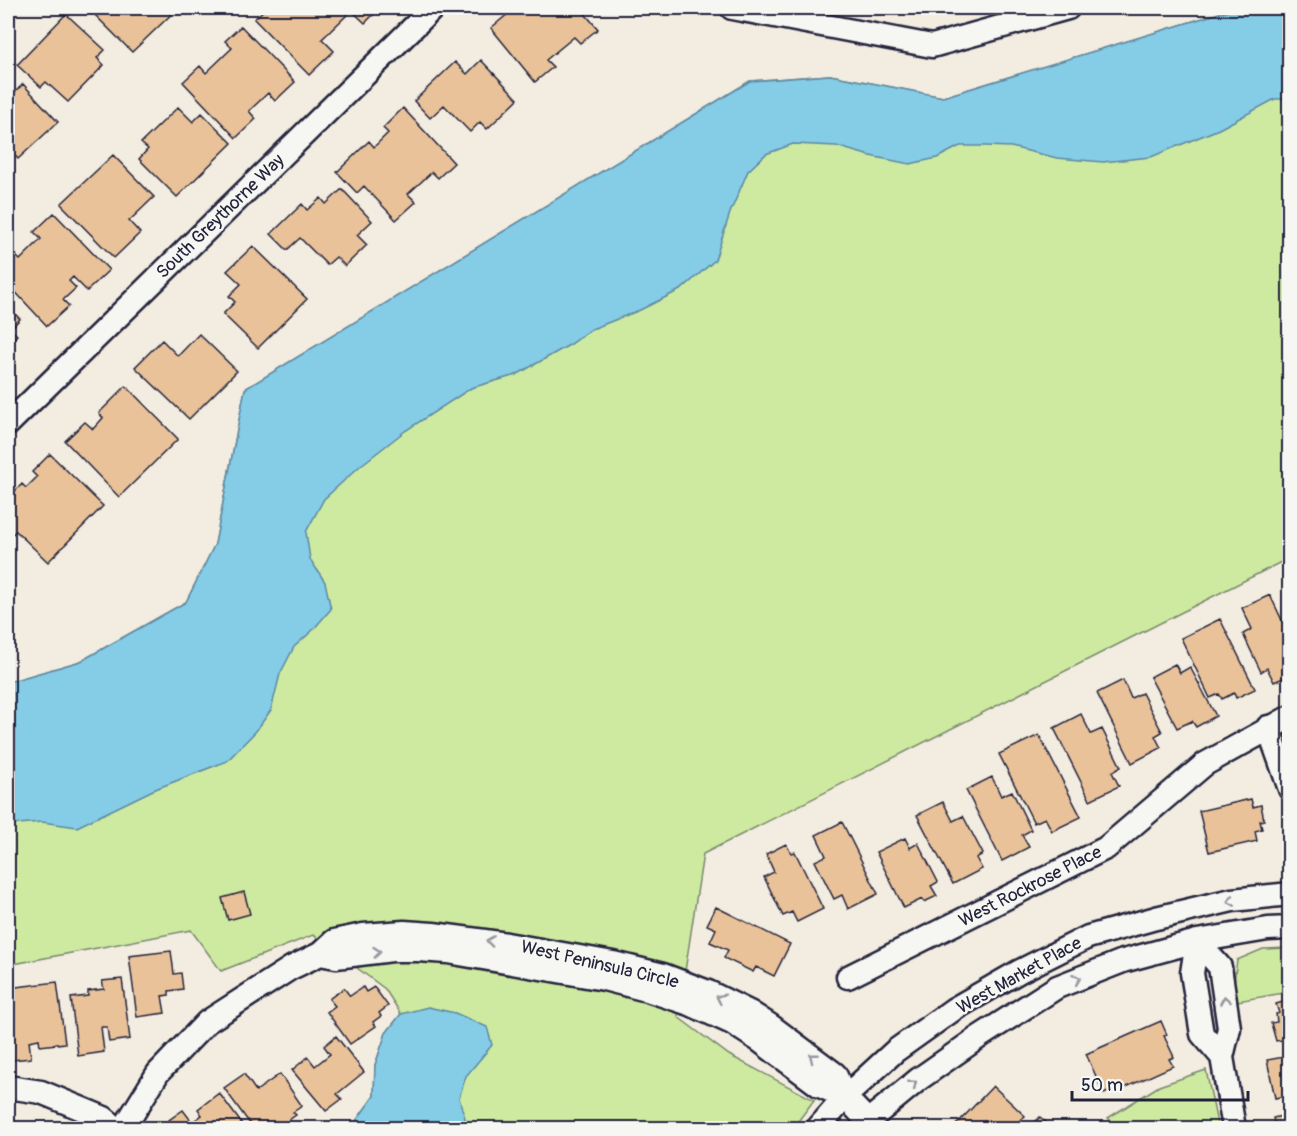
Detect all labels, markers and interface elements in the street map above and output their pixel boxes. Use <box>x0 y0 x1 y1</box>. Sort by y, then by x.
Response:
street label: South Greythorne Way <box>151 149 290 284</box>
street label: West Rockrose Place <box>955 840 1106 932</box>
one-way arrow <box>1227 894 1236 906</box>
street label: West Market Place <box>953 932 1086 1019</box>
street label: West Peninsula Circle <box>519 935 681 994</box>
one-way arrow <box>486 936 495 948</box>
one-way arrow <box>373 946 382 959</box>
one-way arrow <box>1071 974 1082 986</box>
one-way arrow <box>715 994 726 1005</box>
one-way arrow <box>1219 995 1231 1004</box>
one-way arrow <box>809 1053 820 1064</box>
scale bar <box>1072 1064 1248 1102</box>
text: 50 m <box>1081 1074 1123 1097</box>
one-way arrow <box>906 1081 917 1092</box>

